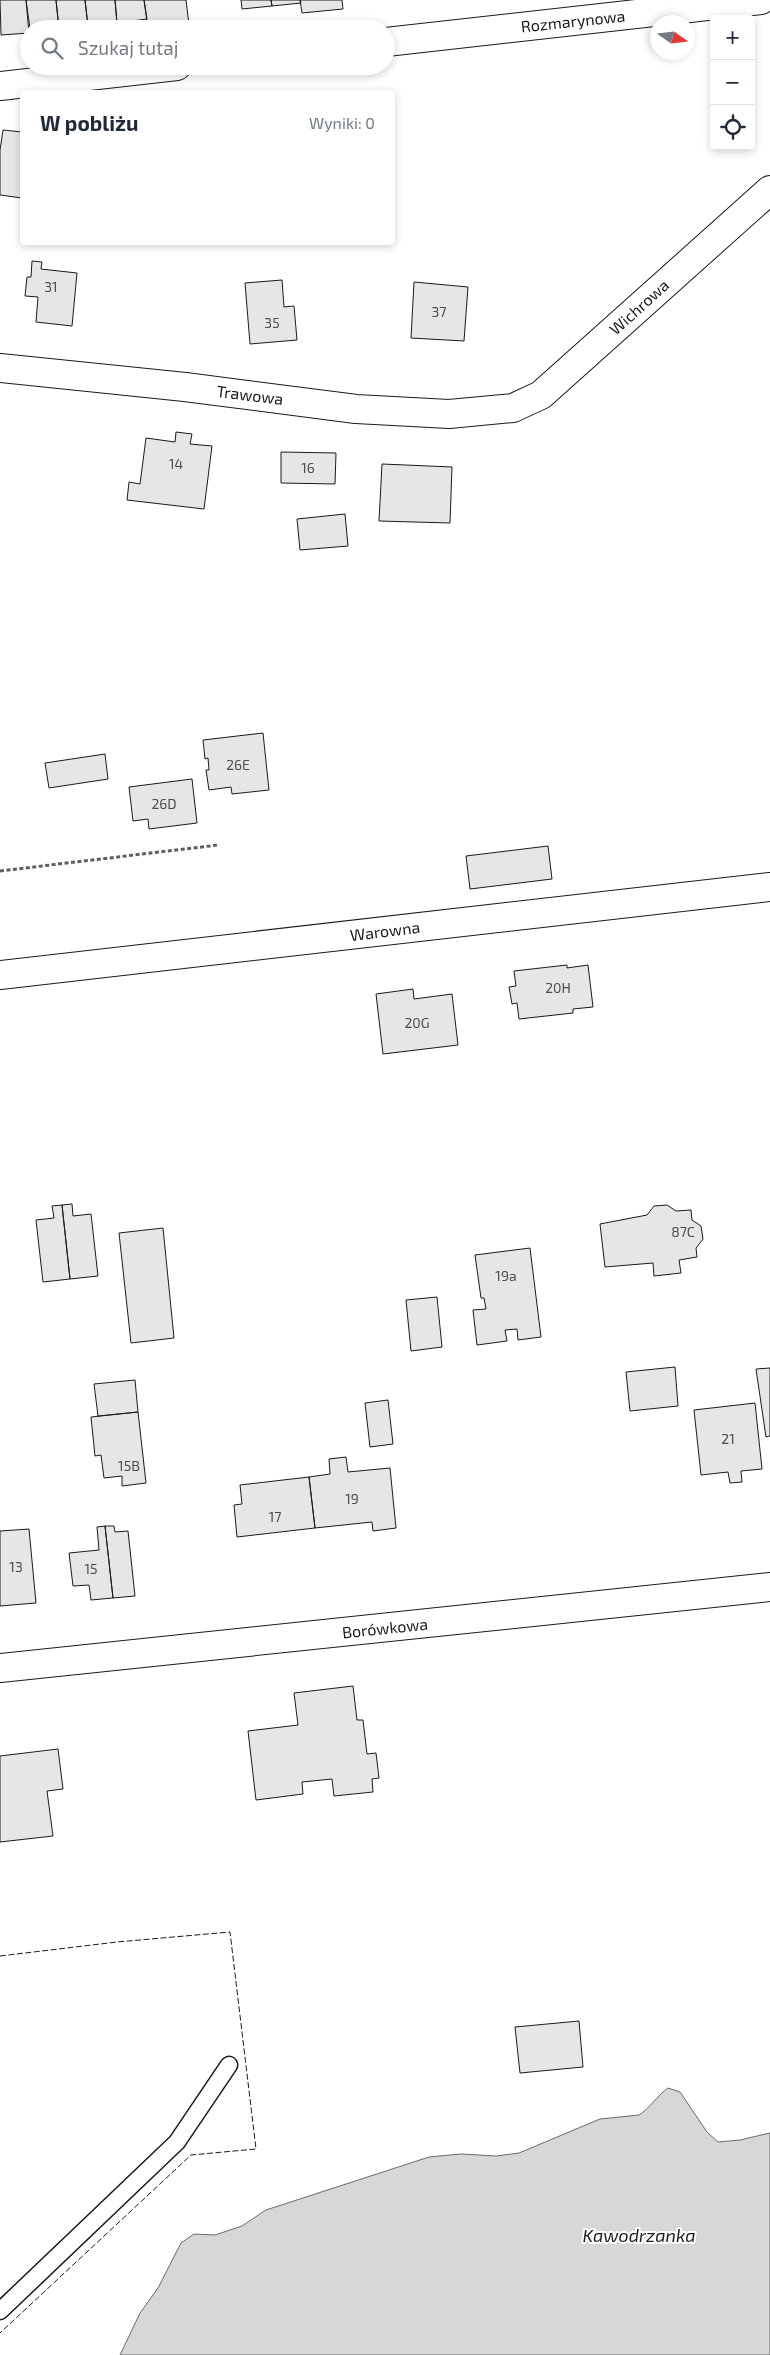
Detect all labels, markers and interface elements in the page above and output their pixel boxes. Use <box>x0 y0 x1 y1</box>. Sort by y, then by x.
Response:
street label: Rozmarynowa <box>520 6 626 35</box>
north arrow <box>650 15 695 60</box>
map controls <box>710 15 755 150</box>
button: + <box>710 15 755 60</box>
search box <box>20 20 395 75</box>
icon: search <box>38 34 66 62</box>
text: Szukaj tutaj <box>78 36 178 59</box>
button: − <box>710 60 755 105</box>
button: locate <box>710 105 755 150</box>
text: W pobliżu <box>40 110 139 135</box>
text: Wyniki: 0 <box>309 113 375 132</box>
street label: Wichrowa <box>605 275 672 338</box>
house number: 31 <box>44 278 58 295</box>
house number: 37 <box>432 303 446 320</box>
house number: 35 <box>264 314 280 331</box>
street label: Trawowa <box>216 381 285 408</box>
house number: 14 <box>169 455 183 472</box>
house number: 16 <box>301 459 315 476</box>
house number: 26E <box>226 756 250 773</box>
house number: 26D <box>151 795 177 812</box>
street label: Warowna <box>349 917 421 944</box>
house number: 20H <box>545 979 571 996</box>
house number: 20G <box>404 1014 430 1031</box>
house number: 87C <box>671 1223 695 1240</box>
house number: 19a <box>495 1267 517 1284</box>
house number: 21 <box>721 1430 735 1447</box>
house number: 15B <box>118 1457 140 1474</box>
house number: 19 <box>345 1490 359 1507</box>
house number: 17 <box>269 1508 281 1525</box>
house number: 13 <box>9 1558 23 1575</box>
house number: 15 <box>84 1560 98 1577</box>
street label: Borówkowa <box>341 1614 429 1641</box>
water label: Kawodrzanka <box>582 2224 696 2246</box>

